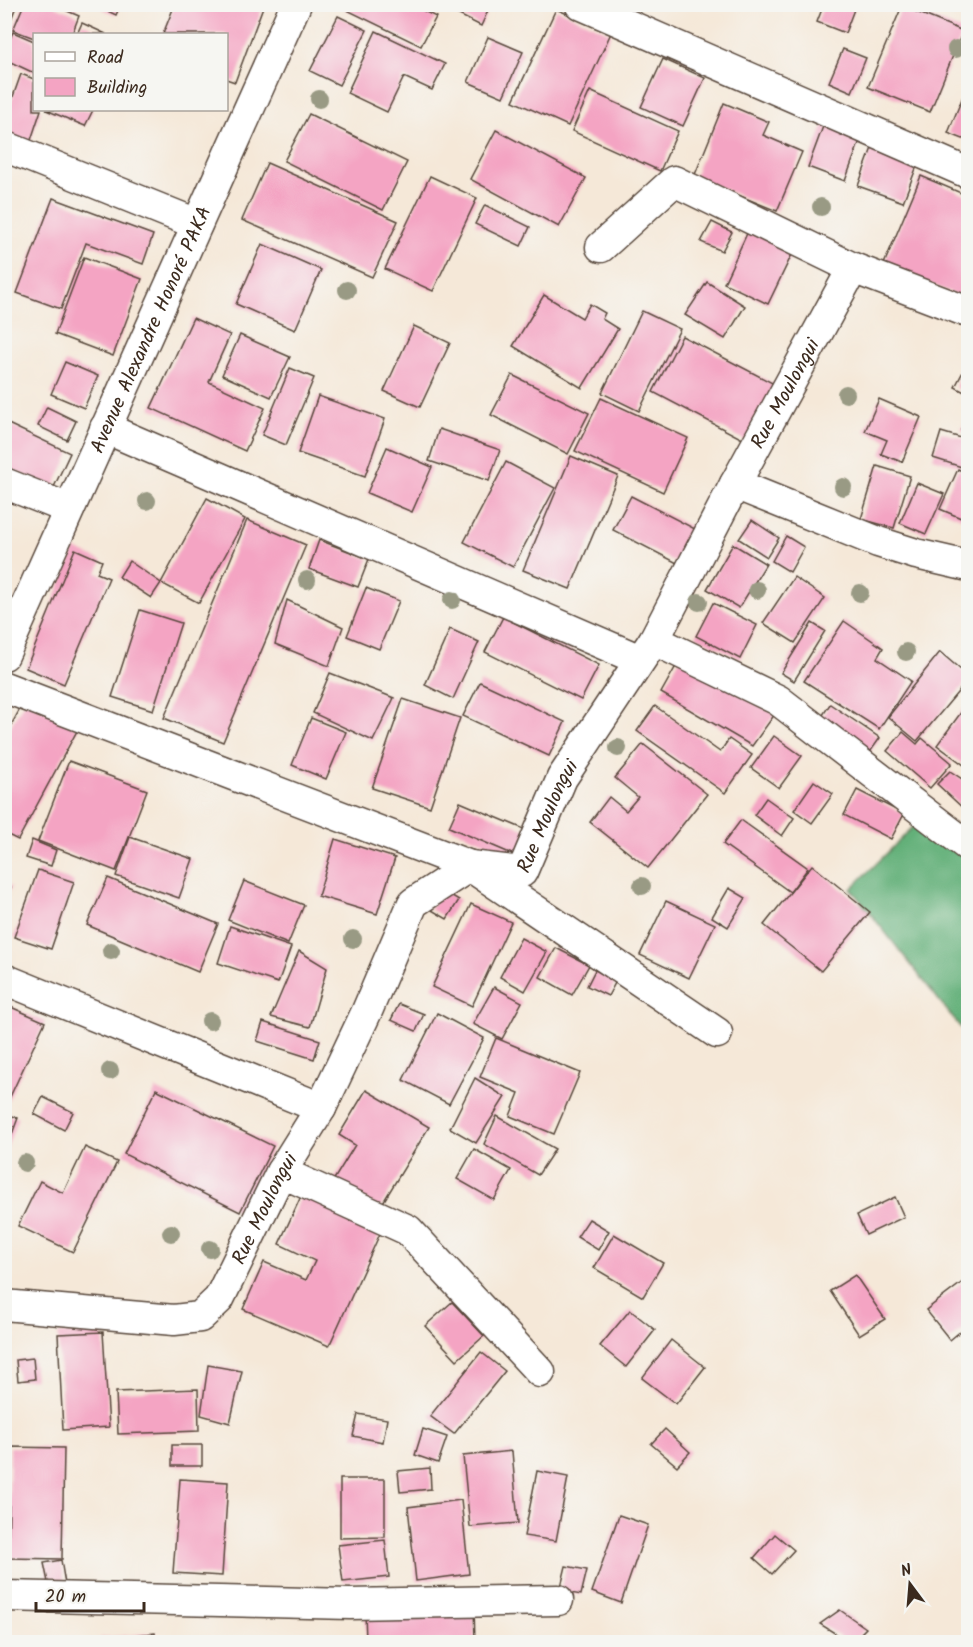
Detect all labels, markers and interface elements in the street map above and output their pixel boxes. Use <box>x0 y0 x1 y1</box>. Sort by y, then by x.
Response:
legend <box>33 33 228 111</box>
text: Road <box>87 44 124 73</box>
text: Building <box>87 74 147 103</box>
street label: Avenue Alexandre Honoré PAKA <box>83 201 221 459</box>
street label: Rue Moulongui <box>743 332 830 455</box>
street label: Rue Moulongui <box>509 753 589 879</box>
street label: Rue Moulongui <box>224 1146 308 1271</box>
north arrow <box>880 1554 940 1614</box>
text: N <box>898 1558 915 1584</box>
scale bar <box>36 1575 144 1613</box>
text: 20 m <box>45 1583 86 1612</box>

